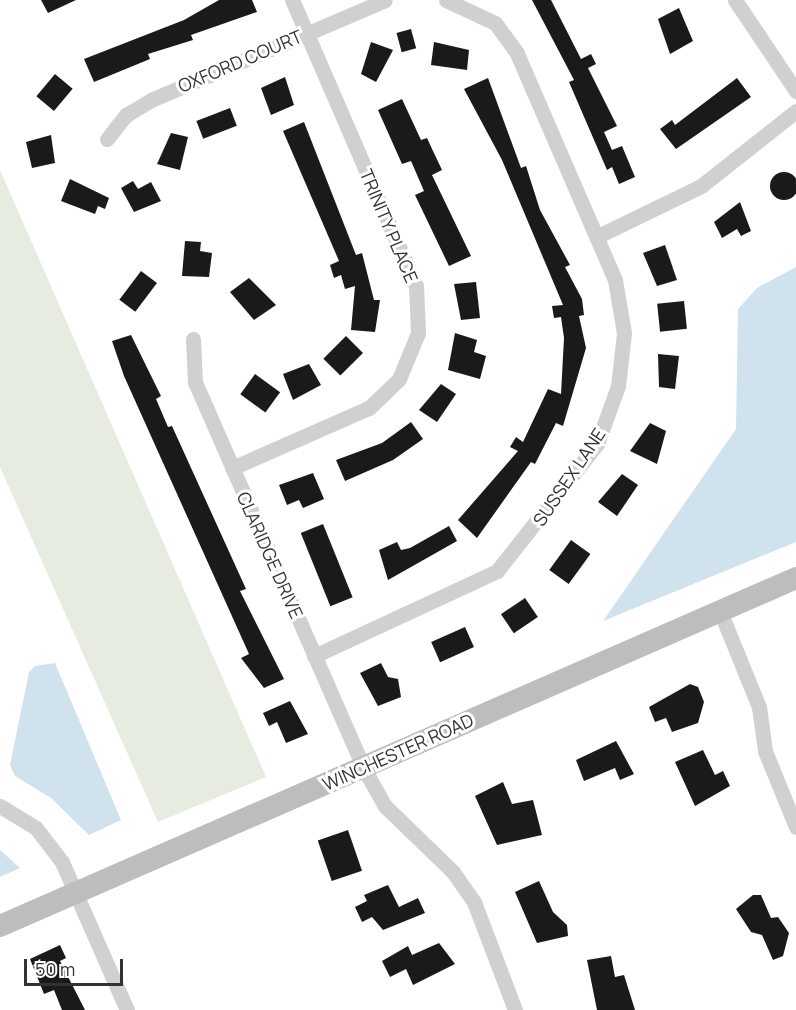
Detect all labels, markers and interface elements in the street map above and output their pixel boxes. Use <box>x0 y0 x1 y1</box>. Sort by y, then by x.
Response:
street label: OXFORD COURT <box>175 25 305 97</box>
street label: TRINITY PLACE <box>355 166 423 286</box>
street label: SUSSEX LANE <box>528 424 610 530</box>
street label: CLARIDGE DRIVE <box>232 488 308 622</box>
street label: WINCHESTER ROAD <box>319 709 477 795</box>
scale bar <box>27 947 126 985</box>
text: 50 m <box>35 957 75 981</box>

